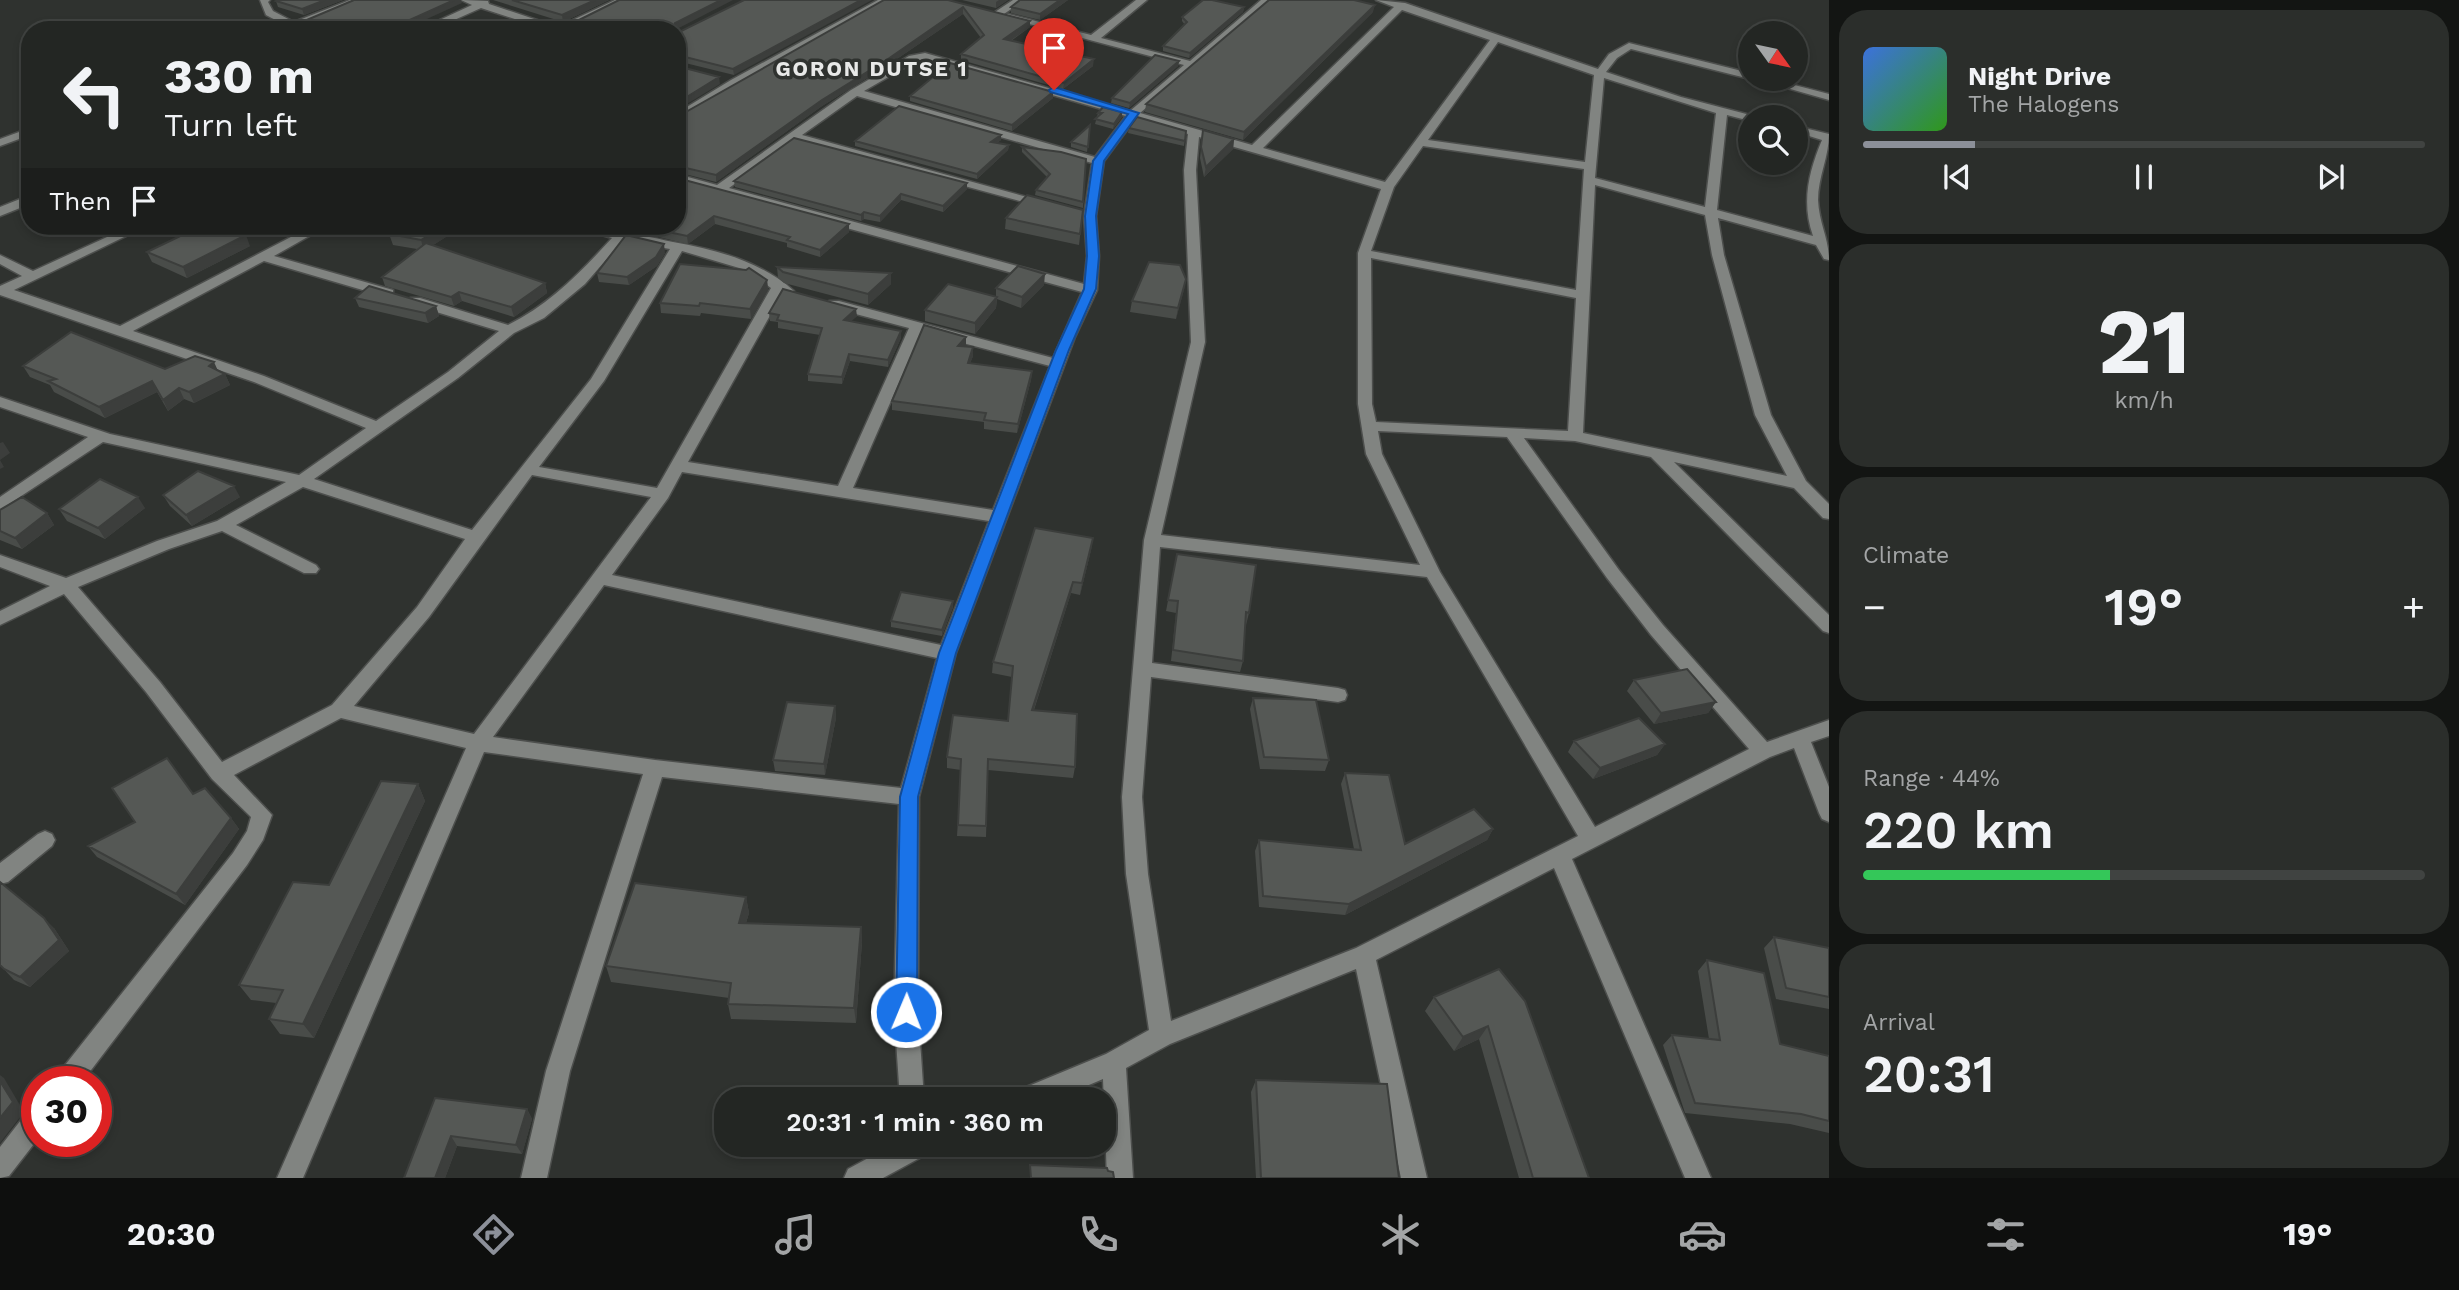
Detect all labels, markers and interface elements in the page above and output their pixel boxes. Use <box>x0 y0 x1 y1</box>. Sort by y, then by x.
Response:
pin <box>1024 18 1084 90</box>
north arrow <box>1738 21 1808 91</box>
map controls <box>1738 21 1808 175</box>
icon: arrive <box>1035 29 1073 67</box>
text: 330 m <box>164 47 314 105</box>
icon: left <box>49 49 140 140</box>
district label: GORON DUTSE 1 <box>775 56 969 81</box>
text: Night Drive <box>1968 61 2111 91</box>
text: The Halogens <box>1968 91 2119 118</box>
button: search <box>1738 105 1808 175</box>
text: Turn left <box>164 106 297 144</box>
icon: previous <box>1938 158 1976 196</box>
icon: pause <box>2125 158 2163 196</box>
icon: next <box>2312 158 2350 196</box>
icon: arrive <box>125 182 163 220</box>
text: Then <box>49 186 111 216</box>
text: 21 <box>2097 288 2191 395</box>
text: km/h <box>2114 387 2174 414</box>
text: Climate <box>1863 542 1949 569</box>
text: 19° <box>2105 577 2183 638</box>
text: − <box>1863 585 1886 629</box>
text: + <box>2402 585 2425 629</box>
text: Range · 44% <box>1863 765 2000 792</box>
text: 220 km <box>1863 800 2054 861</box>
position arrow <box>869 975 943 1049</box>
text: Arrival <box>1863 1009 1935 1036</box>
text: 20:31 <box>1863 1044 1995 1105</box>
speed limit sign: 30 <box>21 1066 112 1157</box>
text: 20:31 · 1 min · 360 m <box>786 1107 1044 1137</box>
icon: directions <box>469 1210 518 1259</box>
icon: music <box>771 1210 820 1259</box>
icon: phone <box>1074 1210 1123 1259</box>
icon: climate <box>1376 1210 1425 1259</box>
icon: car <box>1678 1210 1727 1259</box>
icon: filters <box>1981 1210 2030 1259</box>
text: 20:30 <box>127 1215 216 1253</box>
text: 19° <box>2283 1215 2332 1253</box>

